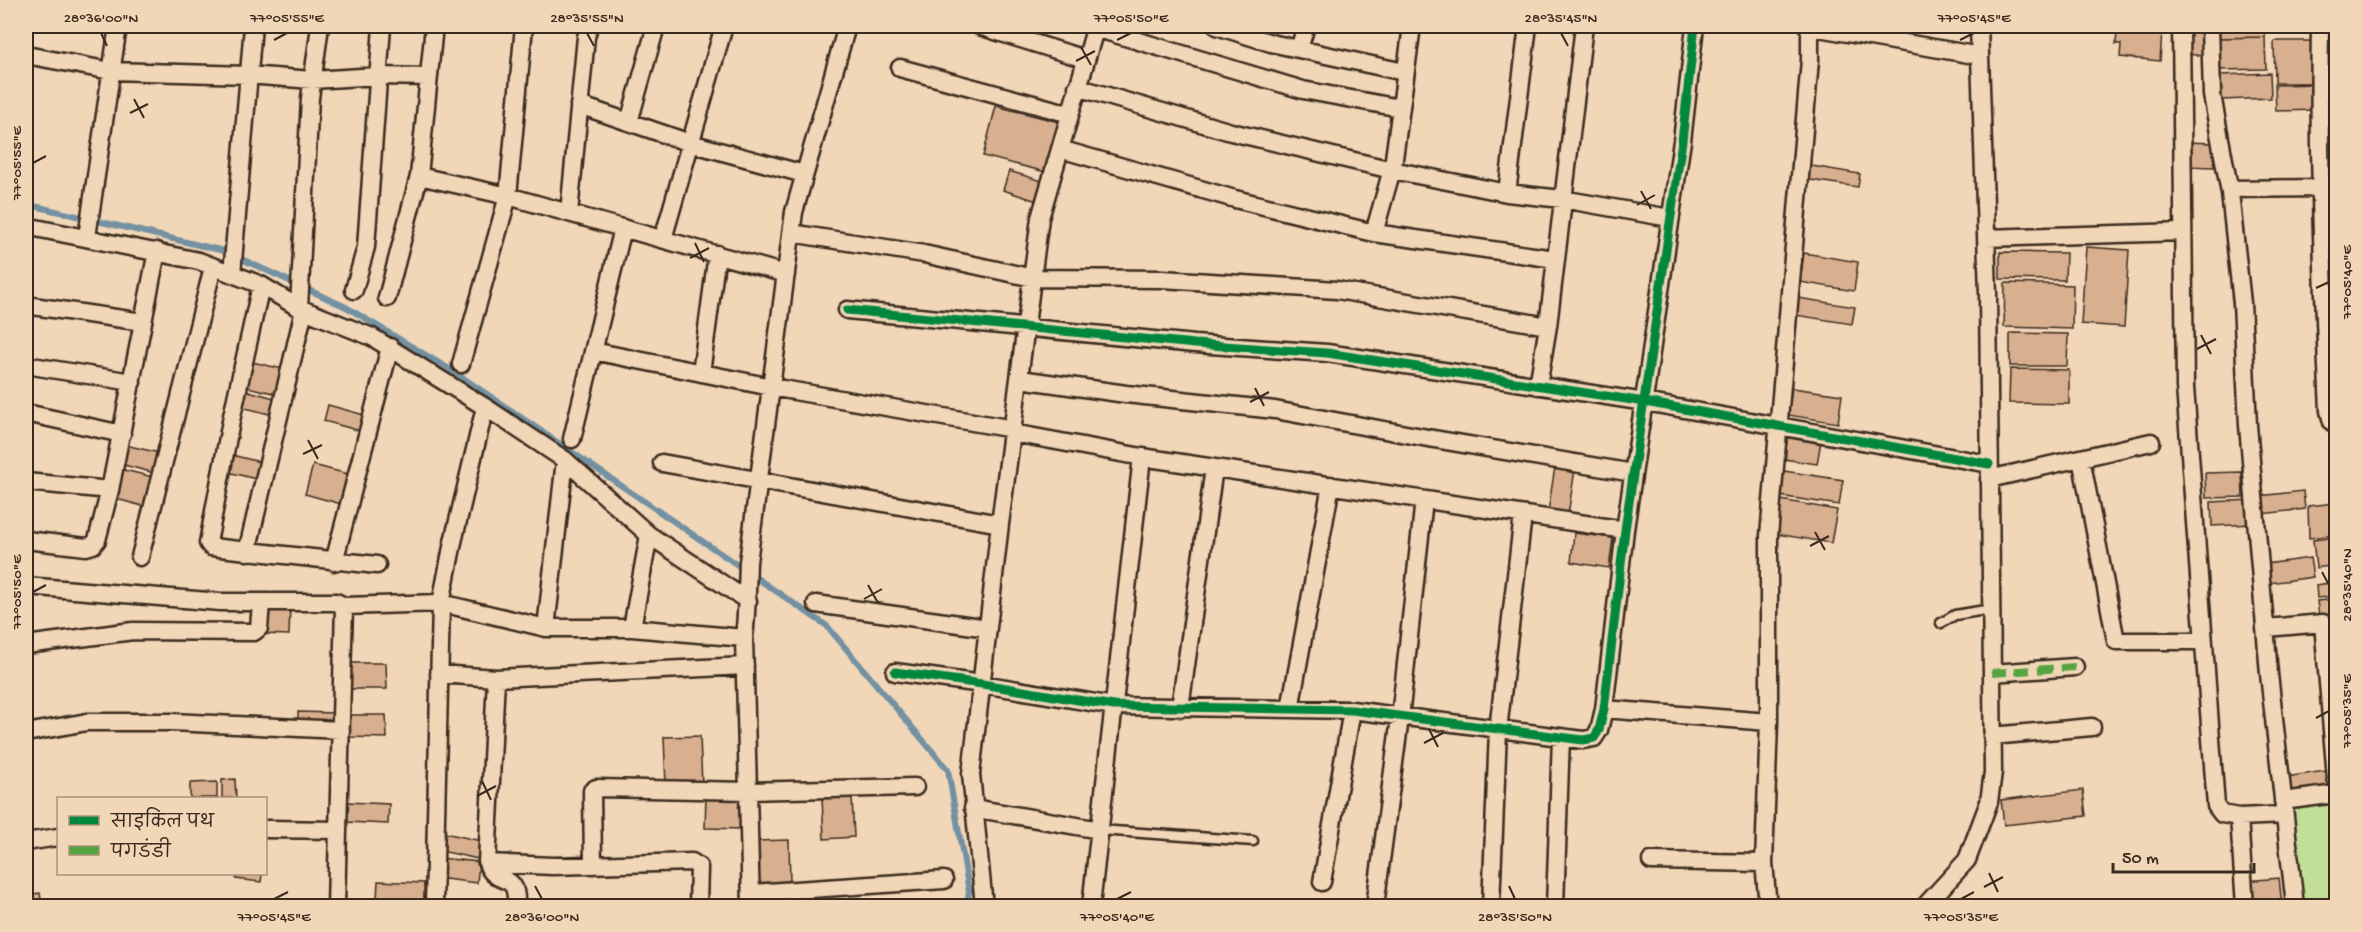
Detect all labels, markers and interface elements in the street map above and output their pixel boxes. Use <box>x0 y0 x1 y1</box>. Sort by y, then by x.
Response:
text: 28°36'00"N <box>64 10 138 28</box>
text: 77°05'55"E <box>249 10 325 28</box>
text: 28°35'55"N <box>550 10 624 28</box>
text: 77°05'50"E <box>1093 10 1169 28</box>
text: 28°35'45"N <box>1525 10 1598 28</box>
text: 77°05'45"E <box>1936 10 2011 28</box>
text: 77°05'55"E <box>9 125 27 201</box>
text: 77°05'40"E <box>2339 244 2357 320</box>
text: 28°35'40"N <box>2339 548 2357 622</box>
text: 77°05'50"E <box>9 554 27 630</box>
text: 77°05'35"E <box>2339 673 2357 749</box>
legend <box>57 797 267 875</box>
text: साइकिल पथ <box>110 807 216 834</box>
scale bar <box>2113 836 2254 874</box>
text: पगडंडी <box>110 837 171 864</box>
text: 50 m <box>2122 849 2159 870</box>
text: 77°05'45"E <box>236 909 311 927</box>
text: 28°36'00"N <box>505 909 579 927</box>
text: 77°05'40"E <box>1079 909 1155 927</box>
text: 28°35'50"N <box>1478 909 1552 927</box>
text: 77°05'35"E <box>1923 909 1999 927</box>

